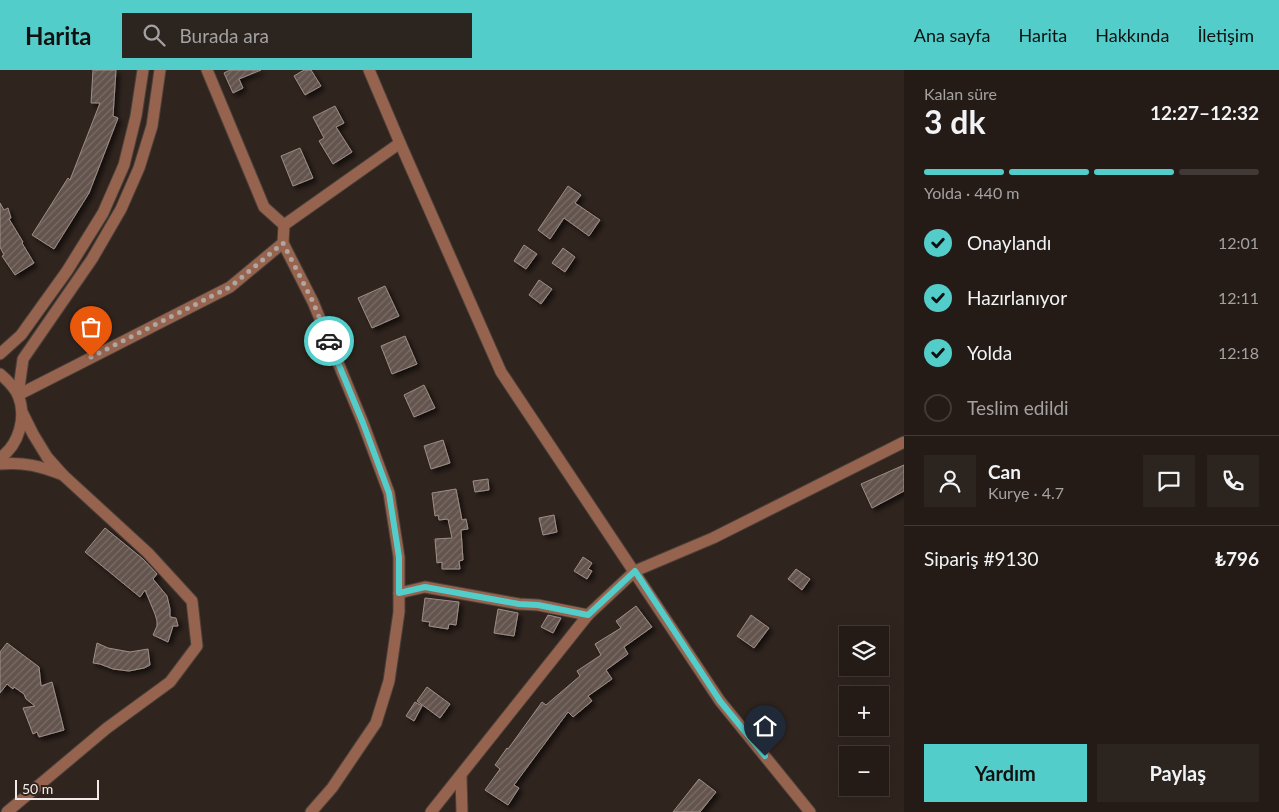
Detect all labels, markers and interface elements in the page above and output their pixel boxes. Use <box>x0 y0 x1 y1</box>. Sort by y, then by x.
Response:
search box <box>122 13 472 58</box>
text: Harita <box>25 21 92 50</box>
icon: search <box>140 21 168 49</box>
text: Burada ara <box>180 24 269 47</box>
text: Ana sayfa <box>914 24 991 46</box>
text: Harita <box>1019 24 1067 46</box>
text: Hakkında <box>1095 24 1169 46</box>
text: İletişim <box>1197 24 1254 46</box>
text: Kalan süre <box>924 84 997 103</box>
text: 12:27–12:32 <box>1150 101 1259 124</box>
text: 3 dk <box>924 102 986 141</box>
text: Yolda · 440 m <box>924 183 1019 202</box>
icon: check <box>924 229 952 257</box>
text: Onaylandı <box>967 231 1051 254</box>
text: 12:01 <box>1218 233 1259 252</box>
icon: check <box>924 284 952 312</box>
text: Hazırlanıyor <box>967 286 1067 309</box>
text: 12:11 <box>1218 288 1259 307</box>
pin <box>70 306 112 357</box>
icon: bag <box>77 313 105 341</box>
courier <box>304 316 354 366</box>
icon: car <box>315 327 343 355</box>
icon: check <box>924 339 952 367</box>
text: Yolda <box>967 341 1012 364</box>
text: 12:18 <box>1218 343 1259 362</box>
text: Teslim edildi <box>967 396 1069 419</box>
button: person <box>924 455 976 507</box>
button: chat <box>1143 455 1195 507</box>
button: phone <box>1207 455 1259 507</box>
text: Can <box>988 460 1021 483</box>
text: Kurye · 4.7 <box>988 483 1064 502</box>
text: Sipariş #9130 <box>924 547 1039 570</box>
text: ₺796 <box>1215 547 1259 570</box>
map controls <box>839 626 889 796</box>
button: layers <box>839 626 889 676</box>
button: + <box>839 686 889 736</box>
pin <box>744 705 786 756</box>
icon: home <box>751 712 779 740</box>
button: Yardım <box>924 744 1087 802</box>
button: Paylaş <box>1097 744 1259 802</box>
button: − <box>839 746 889 796</box>
scale bar <box>15 777 99 800</box>
text: 50 m <box>22 780 53 797</box>

